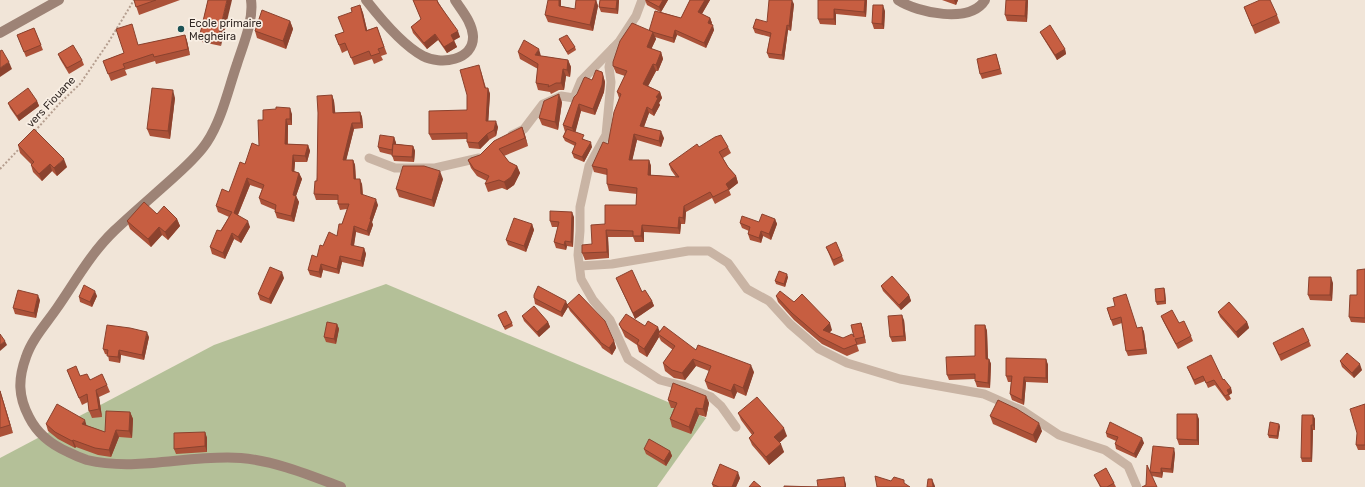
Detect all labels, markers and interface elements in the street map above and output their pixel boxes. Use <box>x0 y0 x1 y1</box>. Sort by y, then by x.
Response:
place label: Ecole primaire Megheira <box>189 17 262 43</box>
marker: Ecole primaire Megheira <box>176 24 186 34</box>
street label: vers Fiouane <box>24 74 78 130</box>

